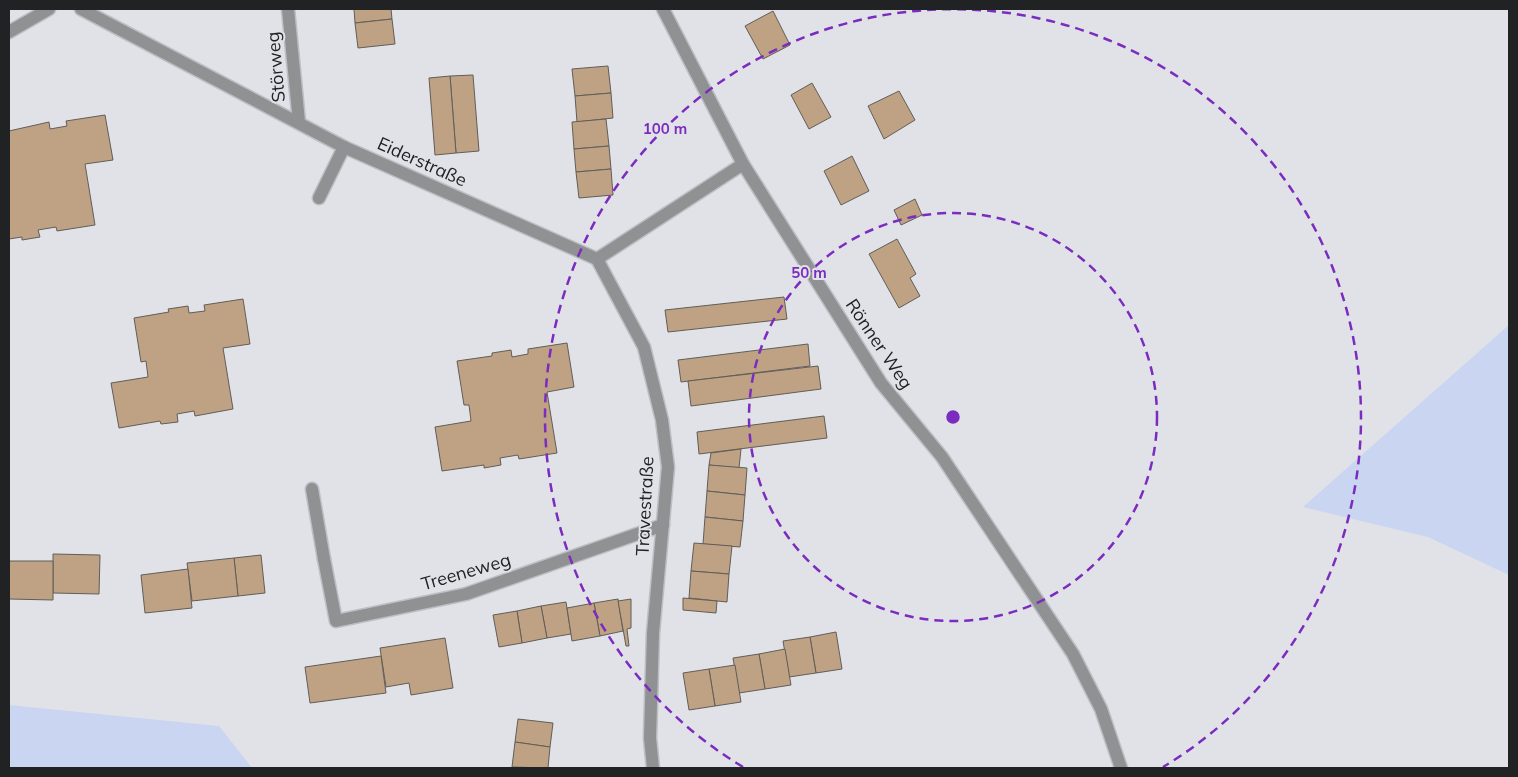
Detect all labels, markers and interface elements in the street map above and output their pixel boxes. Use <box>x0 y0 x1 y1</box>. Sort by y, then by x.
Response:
street label: Störweg <box>261 31 290 103</box>
text: 100 m <box>643 119 687 138</box>
street label: Eiderstraße <box>374 132 471 191</box>
text: 50 m <box>791 263 827 282</box>
street label: Rönner Weg <box>841 294 918 393</box>
centre of rings <box>944 408 962 426</box>
street label: Travestraße <box>630 456 659 556</box>
street label: Treeneweg <box>419 548 513 595</box>

